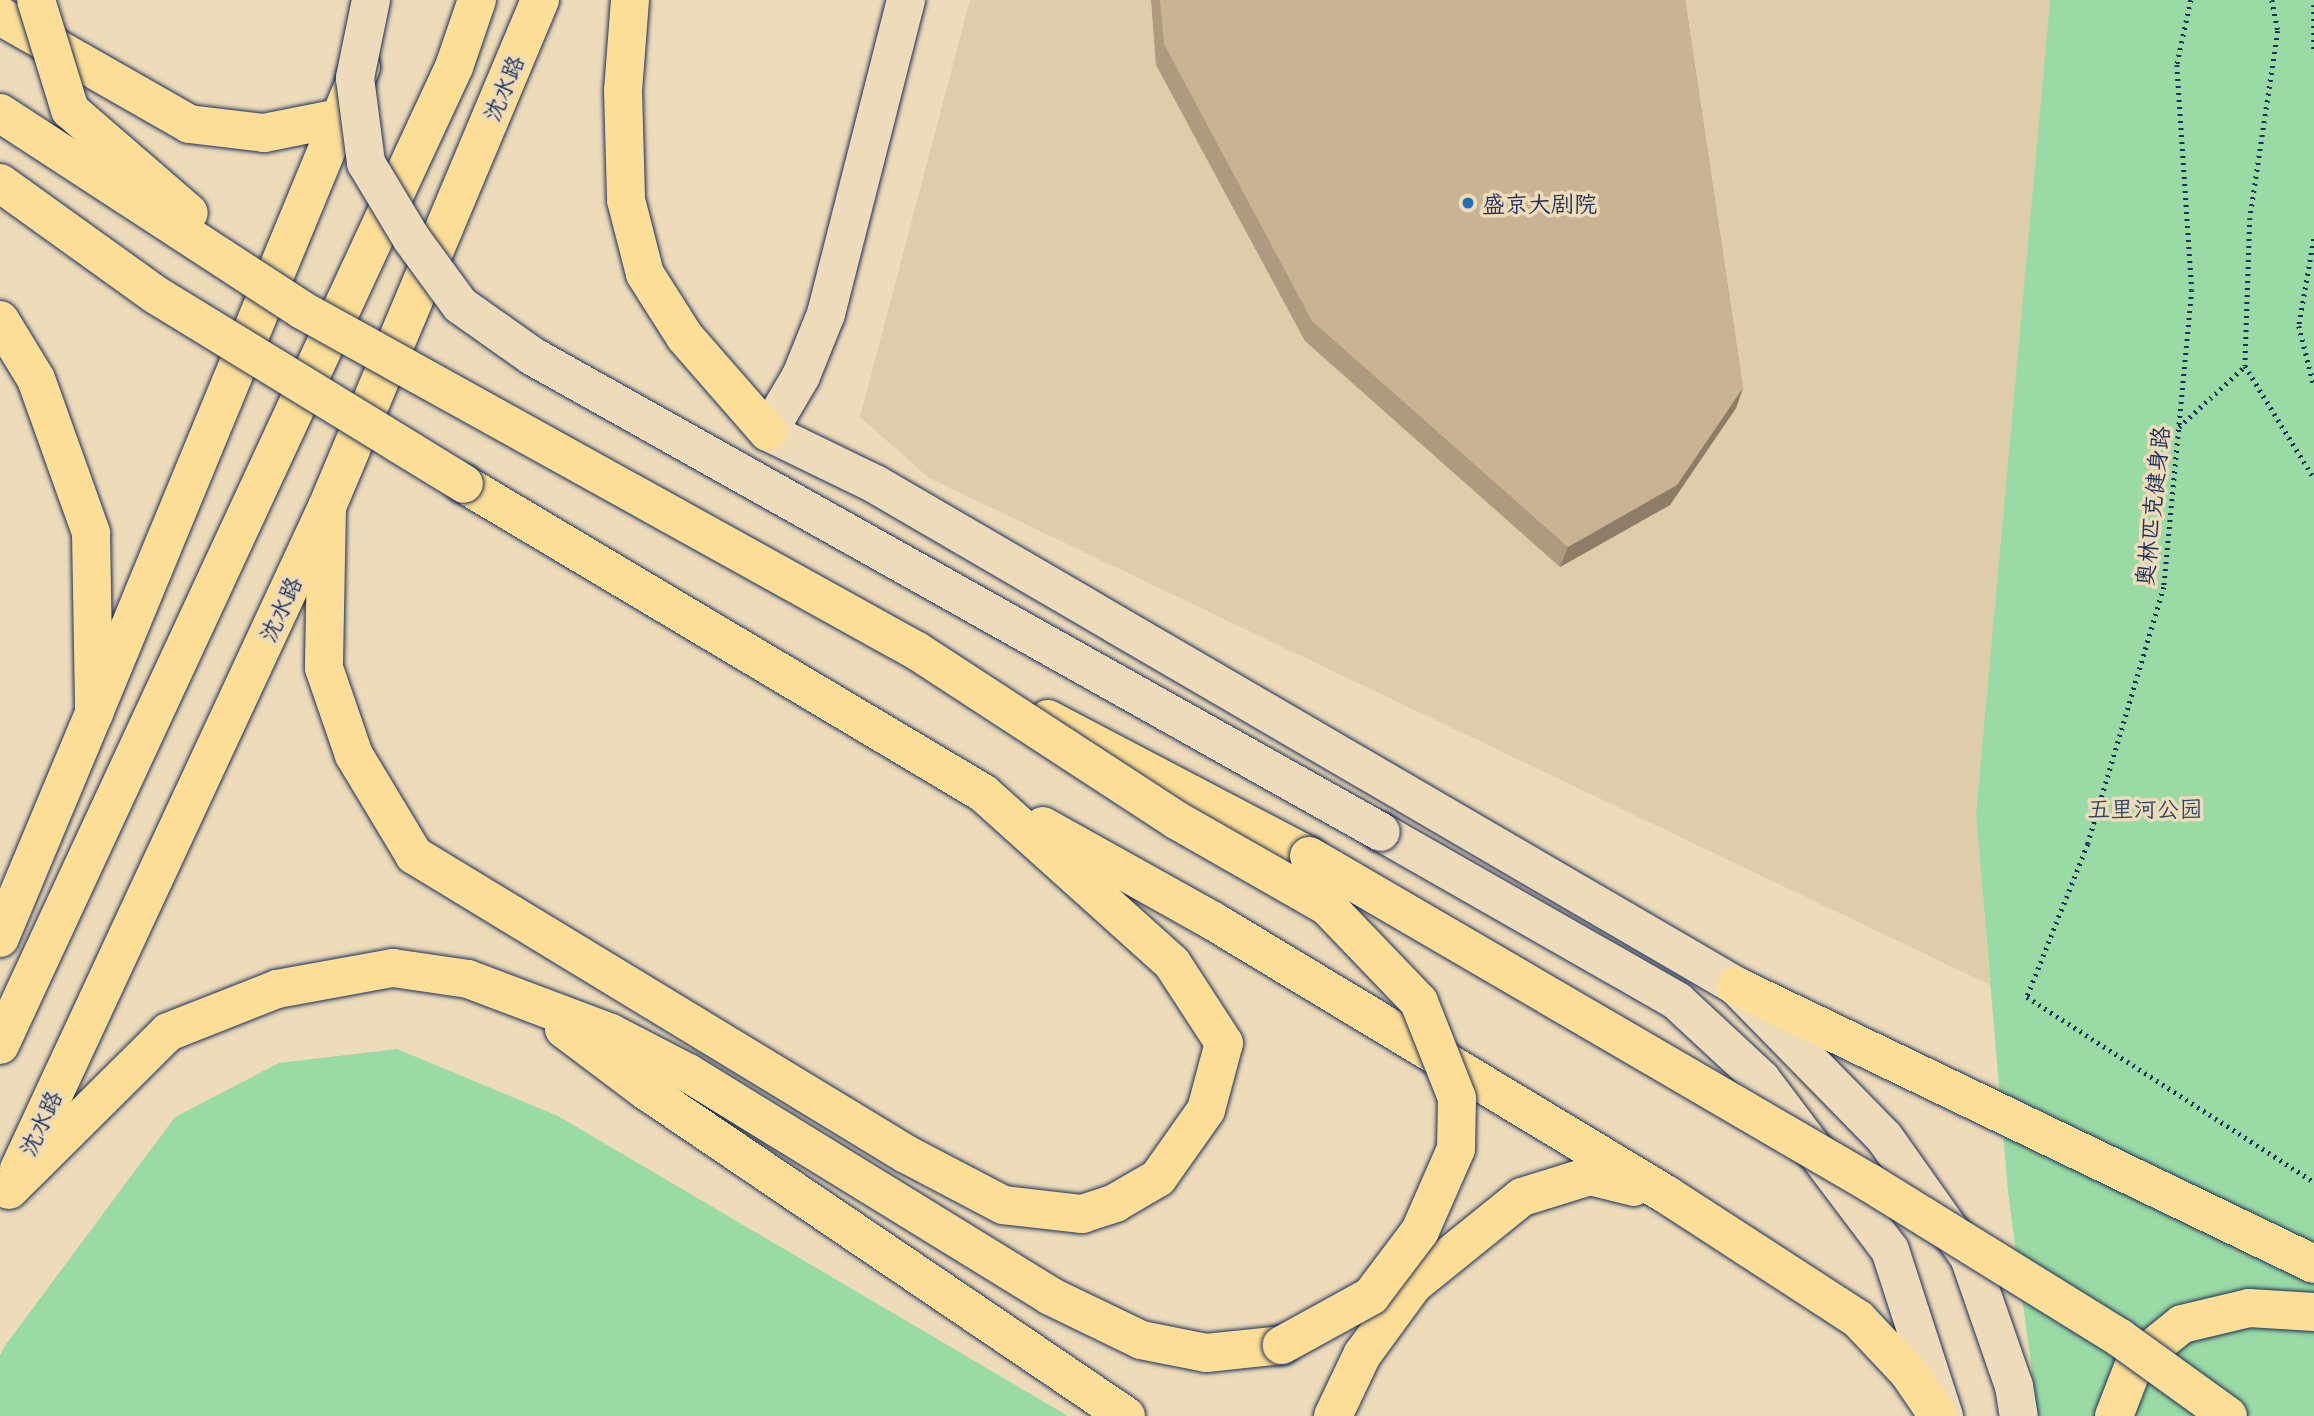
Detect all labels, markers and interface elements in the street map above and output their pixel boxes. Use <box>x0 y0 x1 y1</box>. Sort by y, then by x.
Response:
street label: 沈水路 <box>477 51 529 125</box>
place label: 盛京大剧院 <box>1482 189 1597 217</box>
marker: 盛京大剧院 <box>1460 195 1476 211</box>
street label: 奥林匹克健身路 <box>2130 424 2174 588</box>
street label: 沈水路 <box>253 572 307 646</box>
park label: 五里河公园 <box>2088 794 2202 822</box>
street label: 沈水路 <box>13 1086 67 1160</box>

